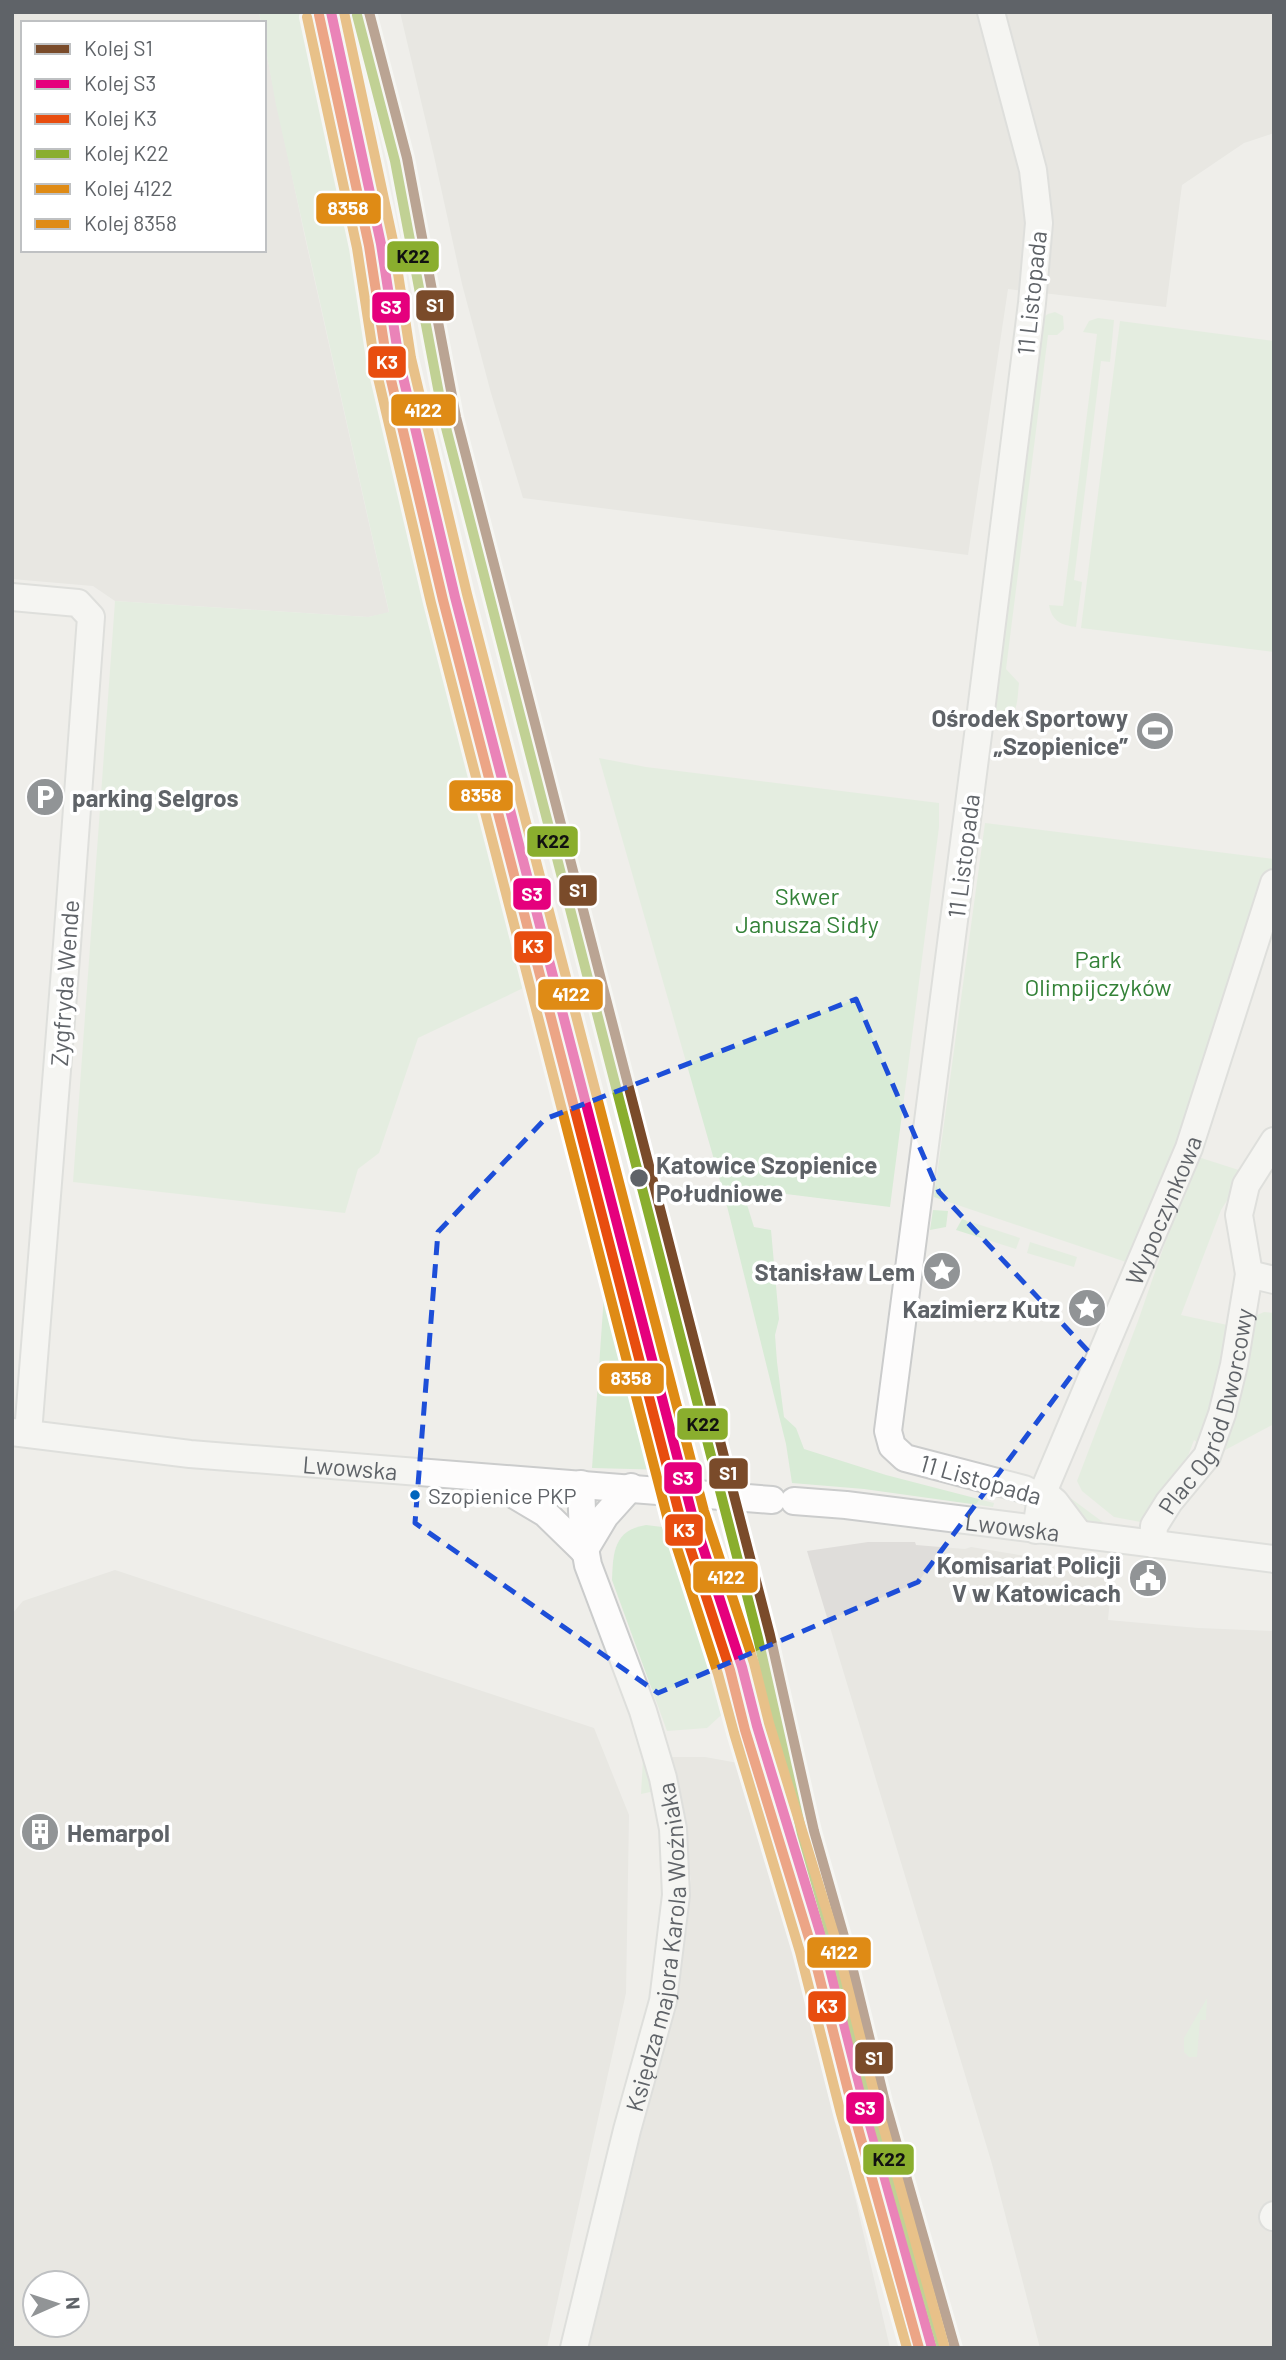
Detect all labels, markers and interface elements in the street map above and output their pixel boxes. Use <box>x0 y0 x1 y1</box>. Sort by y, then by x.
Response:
legend <box>21 21 266 252</box>
text: Kolej S1 <box>84 35 153 60</box>
text: Kolej S3 <box>84 70 156 95</box>
text: Kolej K3 <box>84 105 157 130</box>
text: Kolej K22 <box>84 140 169 165</box>
text: Kolej 4122 <box>84 175 173 200</box>
line badge: 8358 <box>315 192 382 225</box>
text: 8358 <box>327 196 369 219</box>
text: Kolej 8358 <box>84 210 177 235</box>
street label: 11 Listopada <box>1010 229 1052 357</box>
line badge: K22 <box>386 240 440 273</box>
text: K22 <box>396 244 430 267</box>
line badge: S1 <box>415 289 455 322</box>
line badge: S3 <box>371 291 411 324</box>
text: S1 <box>426 293 444 316</box>
text: S3 <box>380 295 402 318</box>
line badge: K3 <box>367 345 407 379</box>
text: K3 <box>376 350 398 373</box>
line badge: 4122 <box>390 393 457 427</box>
text: 4122 <box>404 398 442 421</box>
place label: Ośrodek Sportowy „Szopienice” <box>931 703 1128 760</box>
sports icon: Ośrodek Sportowy „Szopienice” <box>1134 710 1176 752</box>
parking icon: parking Selgros <box>24 776 66 818</box>
line badge: 8358 <box>448 779 514 812</box>
place label: parking Selgros <box>72 783 239 812</box>
text: 8358 <box>460 783 502 806</box>
street label: 11 Listopada <box>941 792 985 920</box>
line badge: K22 <box>526 825 579 858</box>
text: K22 <box>536 829 570 852</box>
line badge: S1 <box>558 874 598 907</box>
line badge: S3 <box>512 877 552 911</box>
text: S1 <box>569 878 587 901</box>
park label: Skwer Janusza Sidły <box>735 881 879 938</box>
text: S3 <box>521 882 543 905</box>
street label: Zygfryda Wende <box>44 899 84 1067</box>
line badge: K3 <box>513 930 553 964</box>
text: K3 <box>522 934 544 957</box>
park label: Park Olimpijczyków <box>1024 944 1172 1001</box>
line badge: 4122 <box>537 978 604 1011</box>
text: 4122 <box>552 982 590 1005</box>
street label: Wypoczynkowa <box>1118 1132 1206 1289</box>
place label: Katowice Szopienice Południowe <box>656 1150 877 1207</box>
marker: Katowice Szopienice Południowe <box>628 1167 650 1189</box>
place icon: Stanisław Lem <box>921 1250 963 1292</box>
place label: Stanisław Lem <box>754 1257 915 1286</box>
place icon: Kazimierz Kutz <box>1066 1287 1108 1329</box>
place label: Kazimierz Kutz <box>902 1294 1060 1323</box>
street label: Plac Ogród Dworcowy <box>1151 1306 1258 1519</box>
line badge: 8358 <box>598 1362 665 1395</box>
text: 8358 <box>610 1366 652 1389</box>
line badge: K22 <box>676 1407 729 1441</box>
text: K22 <box>686 1412 720 1435</box>
street label: Lwowska <box>302 1448 399 1485</box>
street label: 11 Listopada <box>917 1448 1045 1510</box>
line badge: S1 <box>708 1457 749 1490</box>
line badge: S3 <box>663 1461 703 1495</box>
text: S1 <box>719 1461 737 1484</box>
text: S3 <box>672 1466 694 1489</box>
place label: Szopienice PKP <box>428 1482 577 1508</box>
marker: Szopienice PKP <box>408 1488 422 1502</box>
street label: Lwowska <box>964 1506 1061 1546</box>
line badge: K3 <box>664 1513 704 1547</box>
text: K3 <box>673 1518 695 1541</box>
place label: Komisariat Policji V w Katowicach <box>937 1550 1121 1607</box>
public building icon: Komisariat Policji V w Katowicach <box>1127 1557 1169 1599</box>
line badge: 4122 <box>692 1560 759 1594</box>
text: 4122 <box>707 1565 745 1588</box>
street label: Księdza majora Karola Woźniaka <box>618 1781 691 2115</box>
building icon: Hemarpol <box>19 1811 61 1853</box>
place label: Hemarpol <box>67 1818 170 1847</box>
line badge: 4122 <box>806 1936 872 1969</box>
text: 4122 <box>820 1940 858 1963</box>
line badge: K3 <box>807 1990 847 2023</box>
text: K3 <box>816 1994 838 2017</box>
line badge: S1 <box>854 2041 894 2075</box>
text: S1 <box>865 2046 883 2069</box>
line badge: S3 <box>845 2091 885 2125</box>
text: S3 <box>854 2096 876 2119</box>
line badge: K22 <box>862 2143 915 2176</box>
text: K22 <box>872 2147 906 2170</box>
north arrow <box>21 2269 91 2339</box>
text: N <box>62 2296 85 2310</box>

